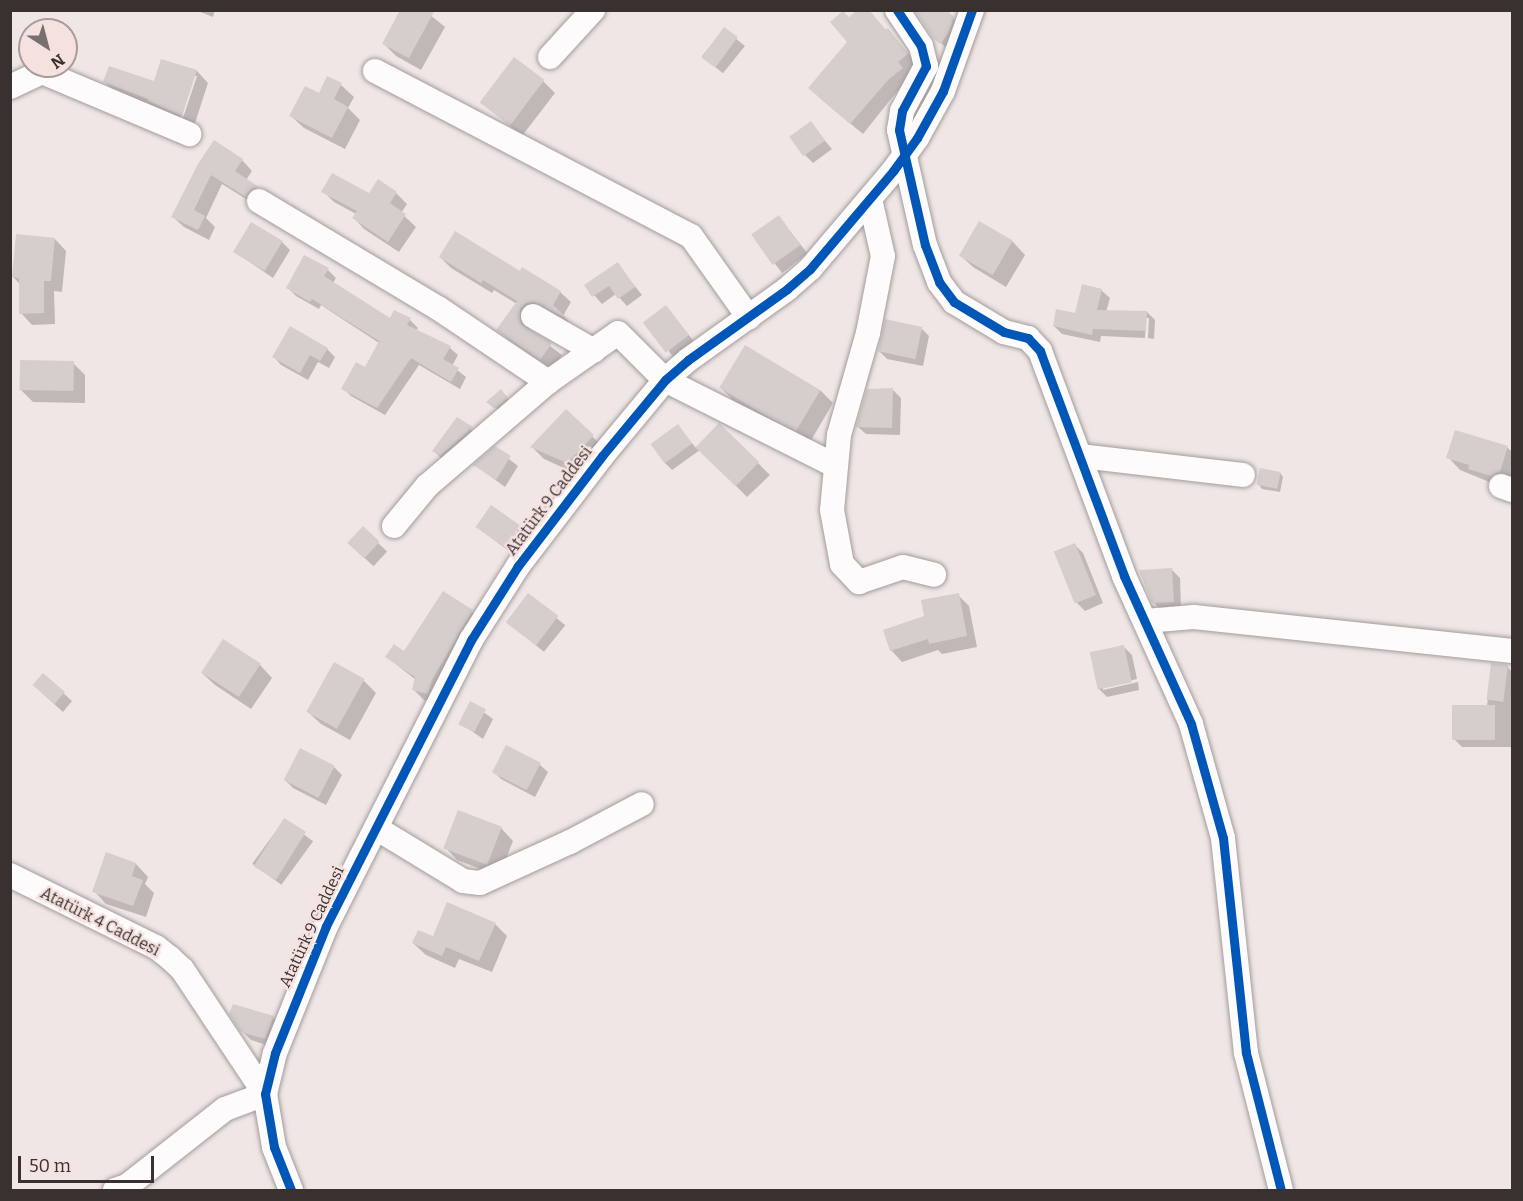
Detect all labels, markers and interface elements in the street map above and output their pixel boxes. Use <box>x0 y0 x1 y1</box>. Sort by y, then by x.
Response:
north arrow <box>18 18 78 78</box>
text: N <box>47 50 68 73</box>
street label: Atatürk 9 Caddesi <box>502 443 596 559</box>
street label: Atatürk 9 Caddesi <box>276 863 348 991</box>
street label: Atatürk 4 Caddesi <box>37 884 163 960</box>
scale bar <box>21 1144 158 1182</box>
text: 50 m <box>29 1155 71 1177</box>

